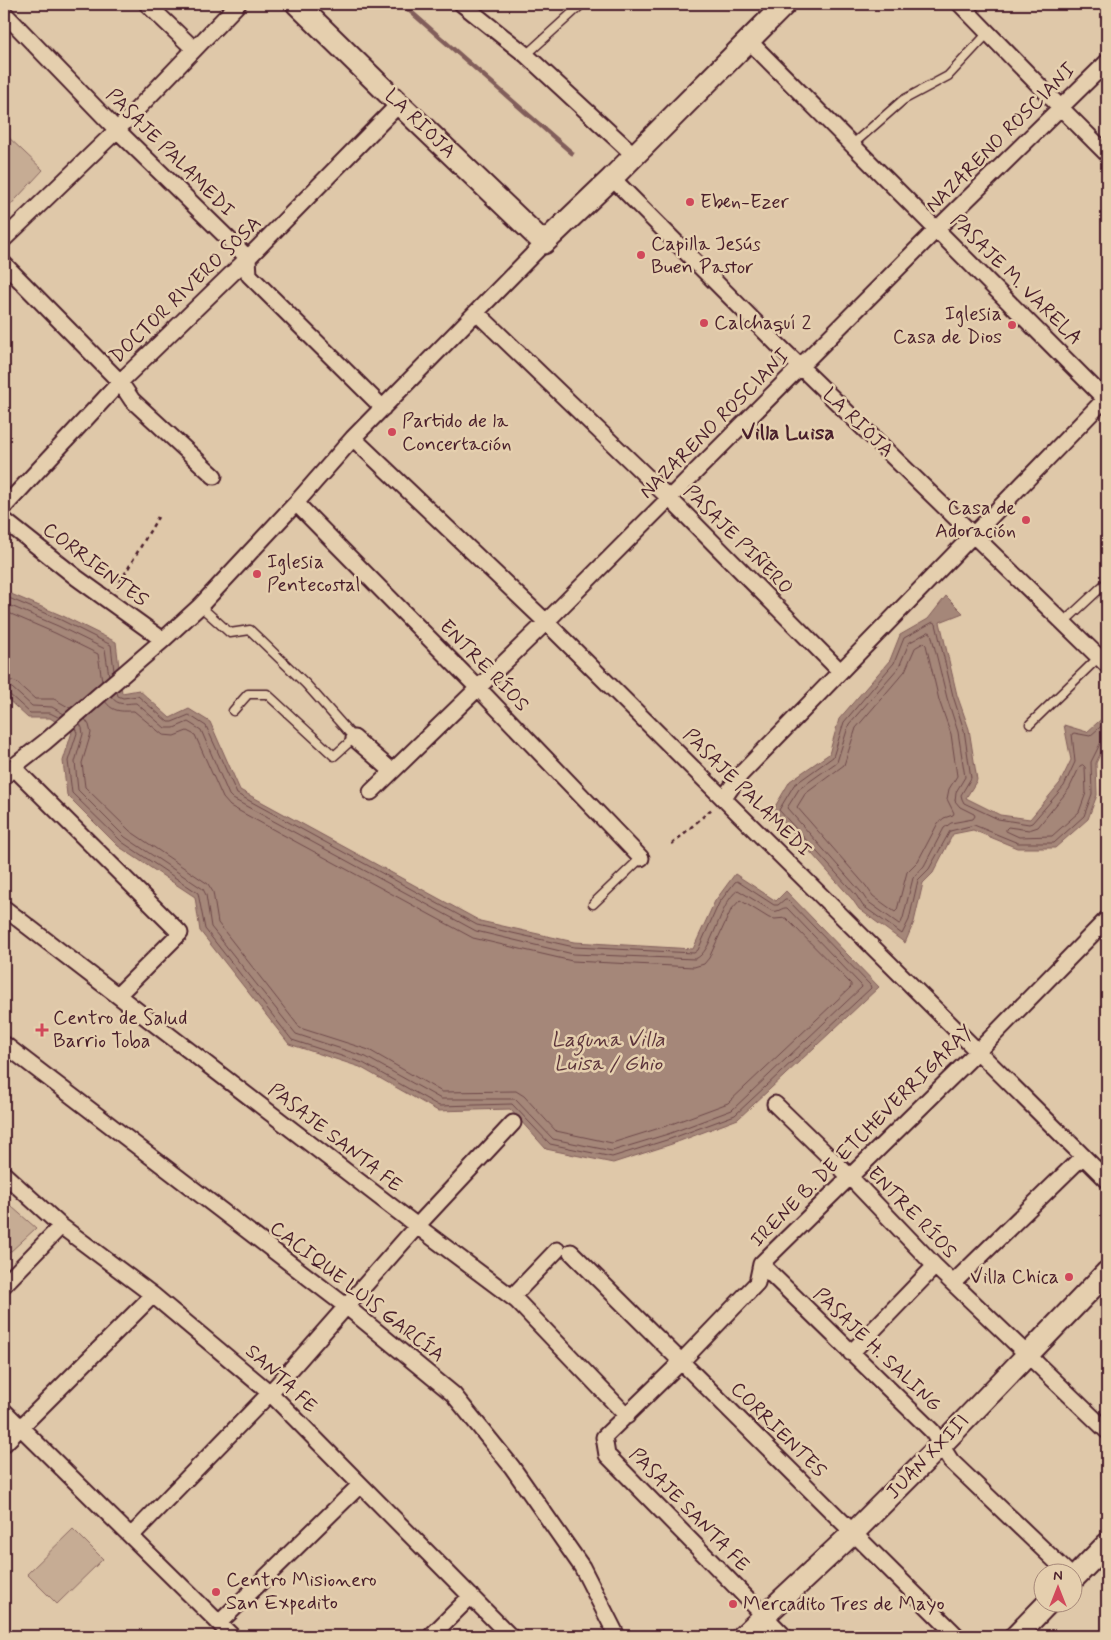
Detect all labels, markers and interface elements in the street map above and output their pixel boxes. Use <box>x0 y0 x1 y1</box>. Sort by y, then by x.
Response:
street label: NAZARENO ROSCIANI <box>920 57 1082 219</box>
street label: PASAJE PALAMEDI <box>100 83 240 223</box>
street label: LA RIOJA <box>378 83 462 165</box>
place label: Eben-Ezer <box>700 189 790 216</box>
marker: Eben-Ezer <box>684 196 696 208</box>
street label: PASAJE M. VARELA <box>944 208 1088 352</box>
street label: DOCTOR RIVERO SOSA <box>104 210 268 370</box>
place label: Capilla Jesús Buen Pastor <box>651 231 761 281</box>
marker: Capilla Jesús Buen Pastor <box>635 249 647 261</box>
place label: Iglesia Casa de Dios <box>893 301 1002 351</box>
place label: Calchaquí 2 <box>714 310 811 337</box>
marker: Calchaquí 2 <box>698 317 710 329</box>
marker: Iglesia Casa de Dios <box>1006 319 1018 331</box>
street label: NAZARENO ROSCIANI <box>634 343 796 505</box>
street label: LA RIOJA <box>816 382 900 464</box>
place label: Partido de la Concertación <box>402 408 511 458</box>
district label: Villa Luisa <box>741 419 835 447</box>
marker: Partido de la Concertación <box>386 426 398 438</box>
street label: PASAJE PIÑERO <box>677 479 799 601</box>
place label: Casa de Adoración <box>935 495 1016 545</box>
marker: Casa de Adoración <box>1020 514 1032 526</box>
street label: CORRIENTES <box>37 516 153 614</box>
place label: Iglesia Pentecostal <box>267 549 361 599</box>
marker: Iglesia Pentecostal <box>251 568 263 580</box>
street label: ENTRE RÍOS <box>433 614 535 718</box>
street label: PASAJE PALAMEDI <box>677 723 817 863</box>
place label: Centro de Salud Barrio Toba <box>53 1005 187 1055</box>
street label: IRENE B. DE ETCHEVERRIGARAY <box>745 1019 979 1253</box>
marker: Centro de Salud Barrio Toba <box>35 1023 49 1037</box>
water label: Laguna Villa Luisa / Ghio <box>551 1026 665 1078</box>
street label: PASAJE SANTA FE <box>262 1077 408 1199</box>
street label: ENTRE RÍOS <box>861 1161 963 1265</box>
street label: CACIQUE LUIS GARCÍA <box>264 1215 450 1369</box>
place label: Villa Chica <box>970 1264 1059 1291</box>
marker: Villa Chica <box>1063 1271 1075 1283</box>
street label: PASAJE H. SALING <box>807 1282 947 1418</box>
street label: SANTA FE <box>239 1339 323 1419</box>
street label: CORRIENTES <box>724 1376 832 1484</box>
street label: JUAN XXIII <box>880 1408 976 1506</box>
street label: PASAJE SANTA FE <box>623 1442 755 1578</box>
north arrow <box>1034 1562 1084 1612</box>
place label: Centro Misionero San Expedito <box>226 1567 377 1617</box>
text: N <box>1053 1567 1063 1585</box>
marker: Centro Misionero San Expedito <box>210 1586 222 1598</box>
place label: Mercadito Tres de Mayo <box>743 1591 945 1618</box>
marker: Mercadito Tres de Mayo <box>727 1598 739 1610</box>

